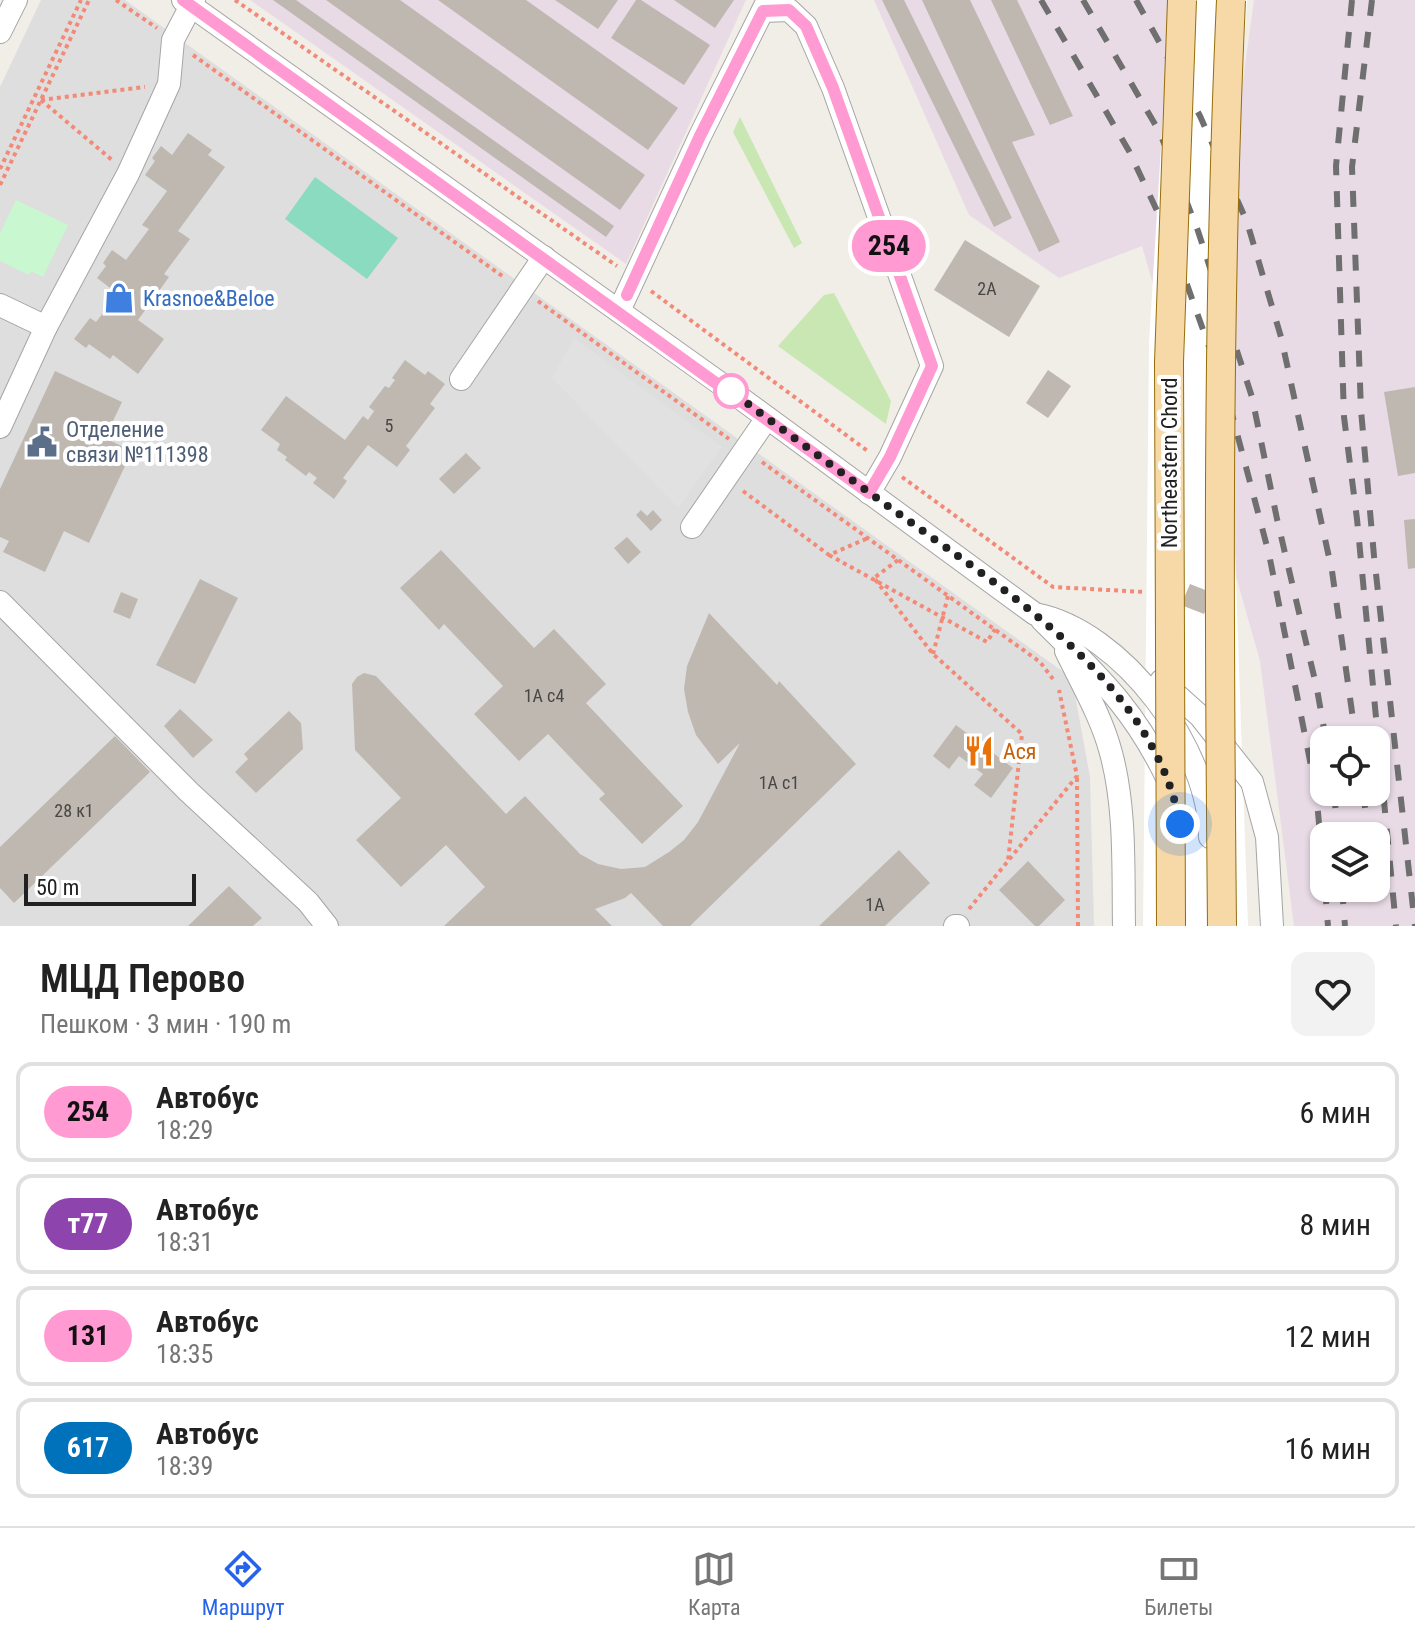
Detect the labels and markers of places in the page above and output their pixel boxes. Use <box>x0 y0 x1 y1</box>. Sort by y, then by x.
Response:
shop icon: Krasnoe&Beloe <box>102 281 136 315</box>
place label: Krasnoe&Beloe <box>143 286 275 311</box>
unlabelled marker <box>714 374 748 408</box>
place label: Отделение связи №111398 <box>66 417 209 467</box>
public building icon: Отделение связи №111398 <box>25 425 59 459</box>
restaurant icon: Ася <box>962 734 996 768</box>
place label: Ася <box>1003 739 1036 764</box>

